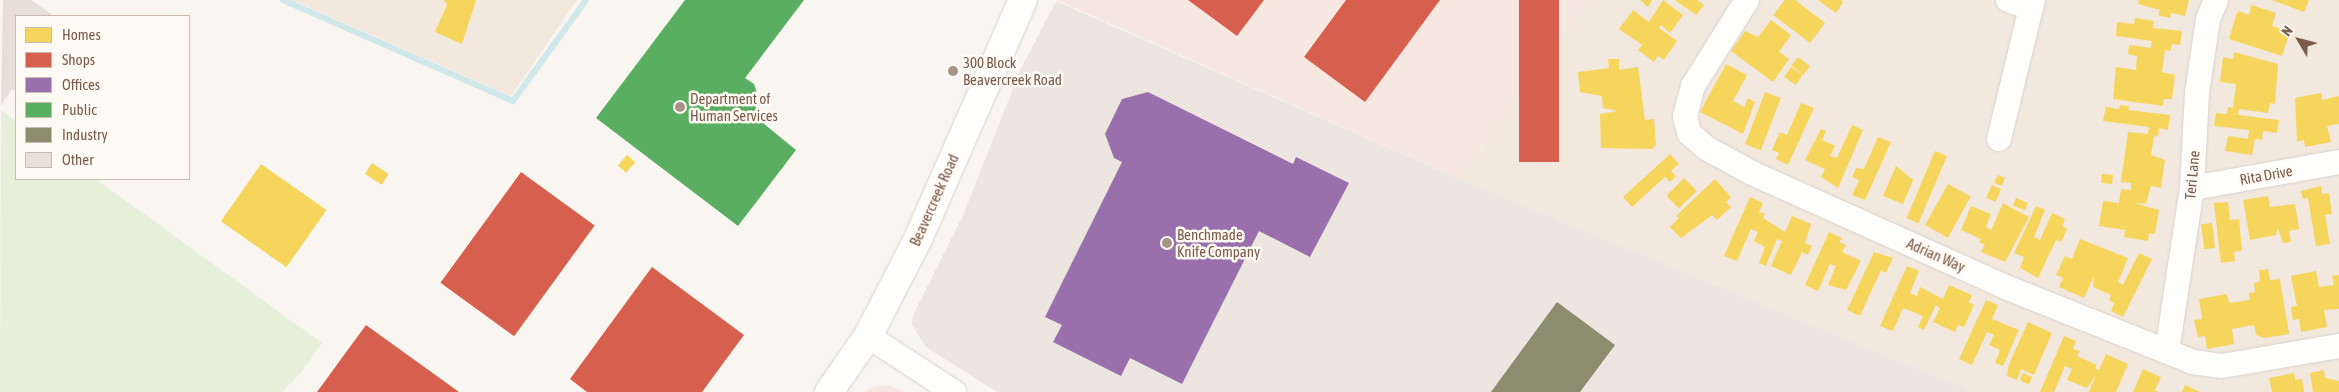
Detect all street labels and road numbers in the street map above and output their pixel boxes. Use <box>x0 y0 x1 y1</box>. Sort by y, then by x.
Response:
street label: Teri Lane <box>2181 150 2203 200</box>
street label: Beavercreek Road <box>906 151 962 249</box>
street label: Rita Drive <box>2238 161 2294 189</box>
street label: Adrian Way <box>1904 234 1968 276</box>

